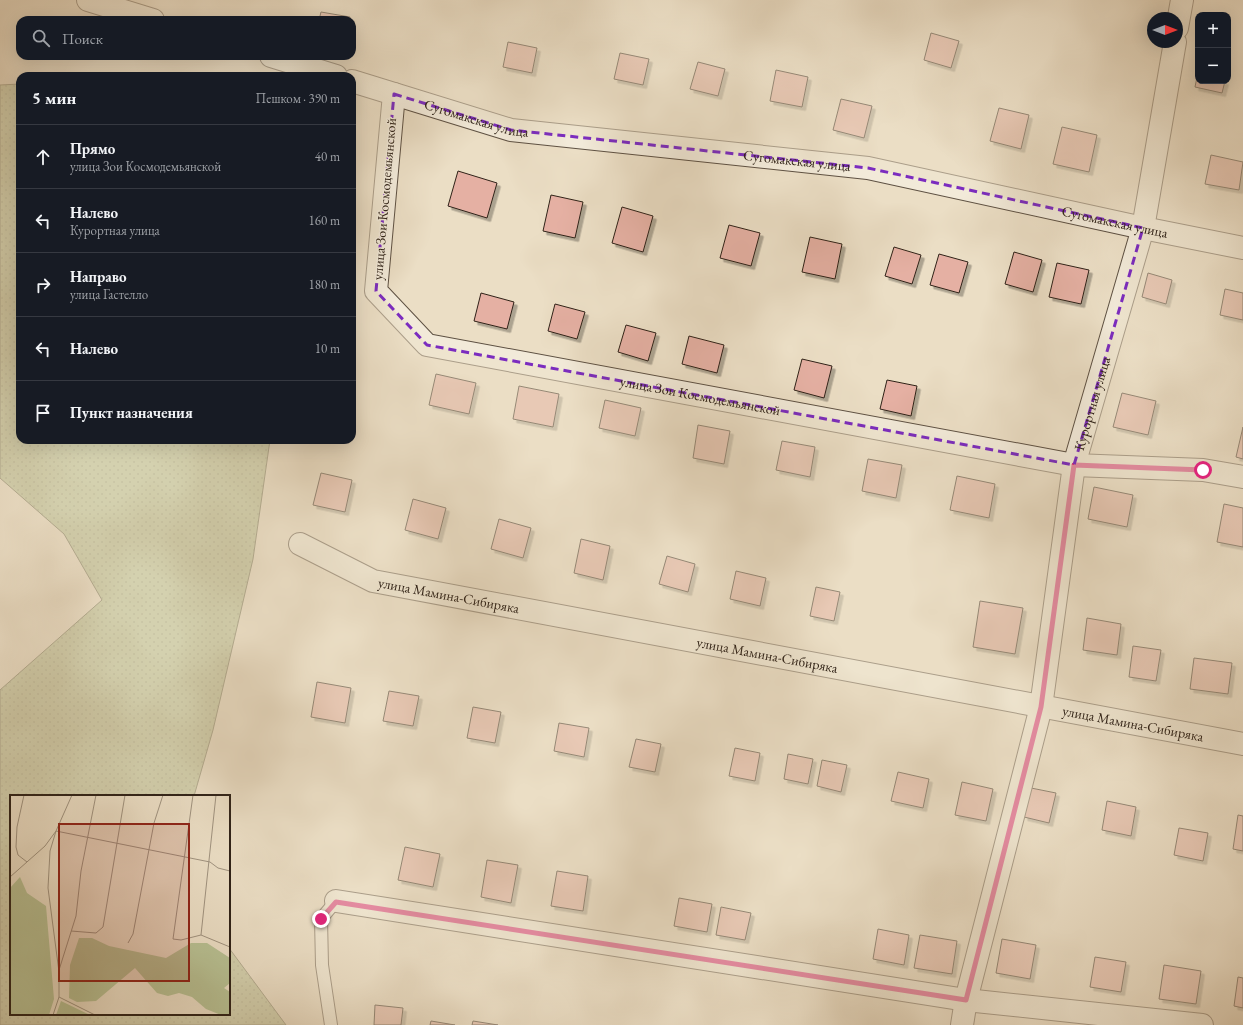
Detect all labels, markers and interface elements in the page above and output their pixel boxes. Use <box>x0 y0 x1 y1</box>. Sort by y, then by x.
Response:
north arrow <box>1147 12 1183 48</box>
map controls <box>1195 12 1231 84</box>
button: + <box>1195 12 1231 48</box>
search box <box>16 16 356 60</box>
icon: search <box>30 27 52 49</box>
text: Поиск <box>62 29 103 48</box>
button: − <box>1195 48 1231 84</box>
text: 5 мин <box>32 87 76 109</box>
text: Пешком · 390 m <box>256 90 340 107</box>
street label: Сугомакская улица <box>422 95 530 141</box>
street label: улица Зои Космодемьянской <box>368 117 400 281</box>
text: Прямо <box>70 139 115 158</box>
icon: ahead <box>32 146 54 168</box>
street label: Сугомакская улица <box>742 146 852 175</box>
text: 40 m <box>315 148 340 165</box>
text: улица Зои Космодемьянской <box>70 158 221 175</box>
street label: Сугомакская улица <box>1060 202 1170 242</box>
text: Налево <box>70 203 118 222</box>
icon: left <box>32 210 54 232</box>
text: 160 m <box>309 212 340 229</box>
text: Курортная улица <box>70 222 160 239</box>
text: Направо <box>70 267 127 286</box>
icon: right <box>32 274 54 296</box>
text: 180 m <box>309 276 340 293</box>
text: улица Гастелло <box>70 286 148 303</box>
icon: left <box>32 338 54 360</box>
text: Налево <box>70 339 118 358</box>
text: 10 m <box>315 340 340 357</box>
street label: Курортная улица <box>1070 354 1114 453</box>
street label: улица Зои Космодемьянской <box>619 372 783 419</box>
icon: arrive <box>32 402 54 424</box>
text: Пункт назначения <box>70 403 193 422</box>
route start <box>1194 461 1212 479</box>
street label: улица Мамина-Сибиряка <box>377 573 521 617</box>
street label: улица Мамина-Сибиряка <box>695 633 840 677</box>
street label: улица Мамина-Сибиряка <box>1061 701 1205 745</box>
inset map <box>10 795 230 1015</box>
route end <box>312 910 330 928</box>

